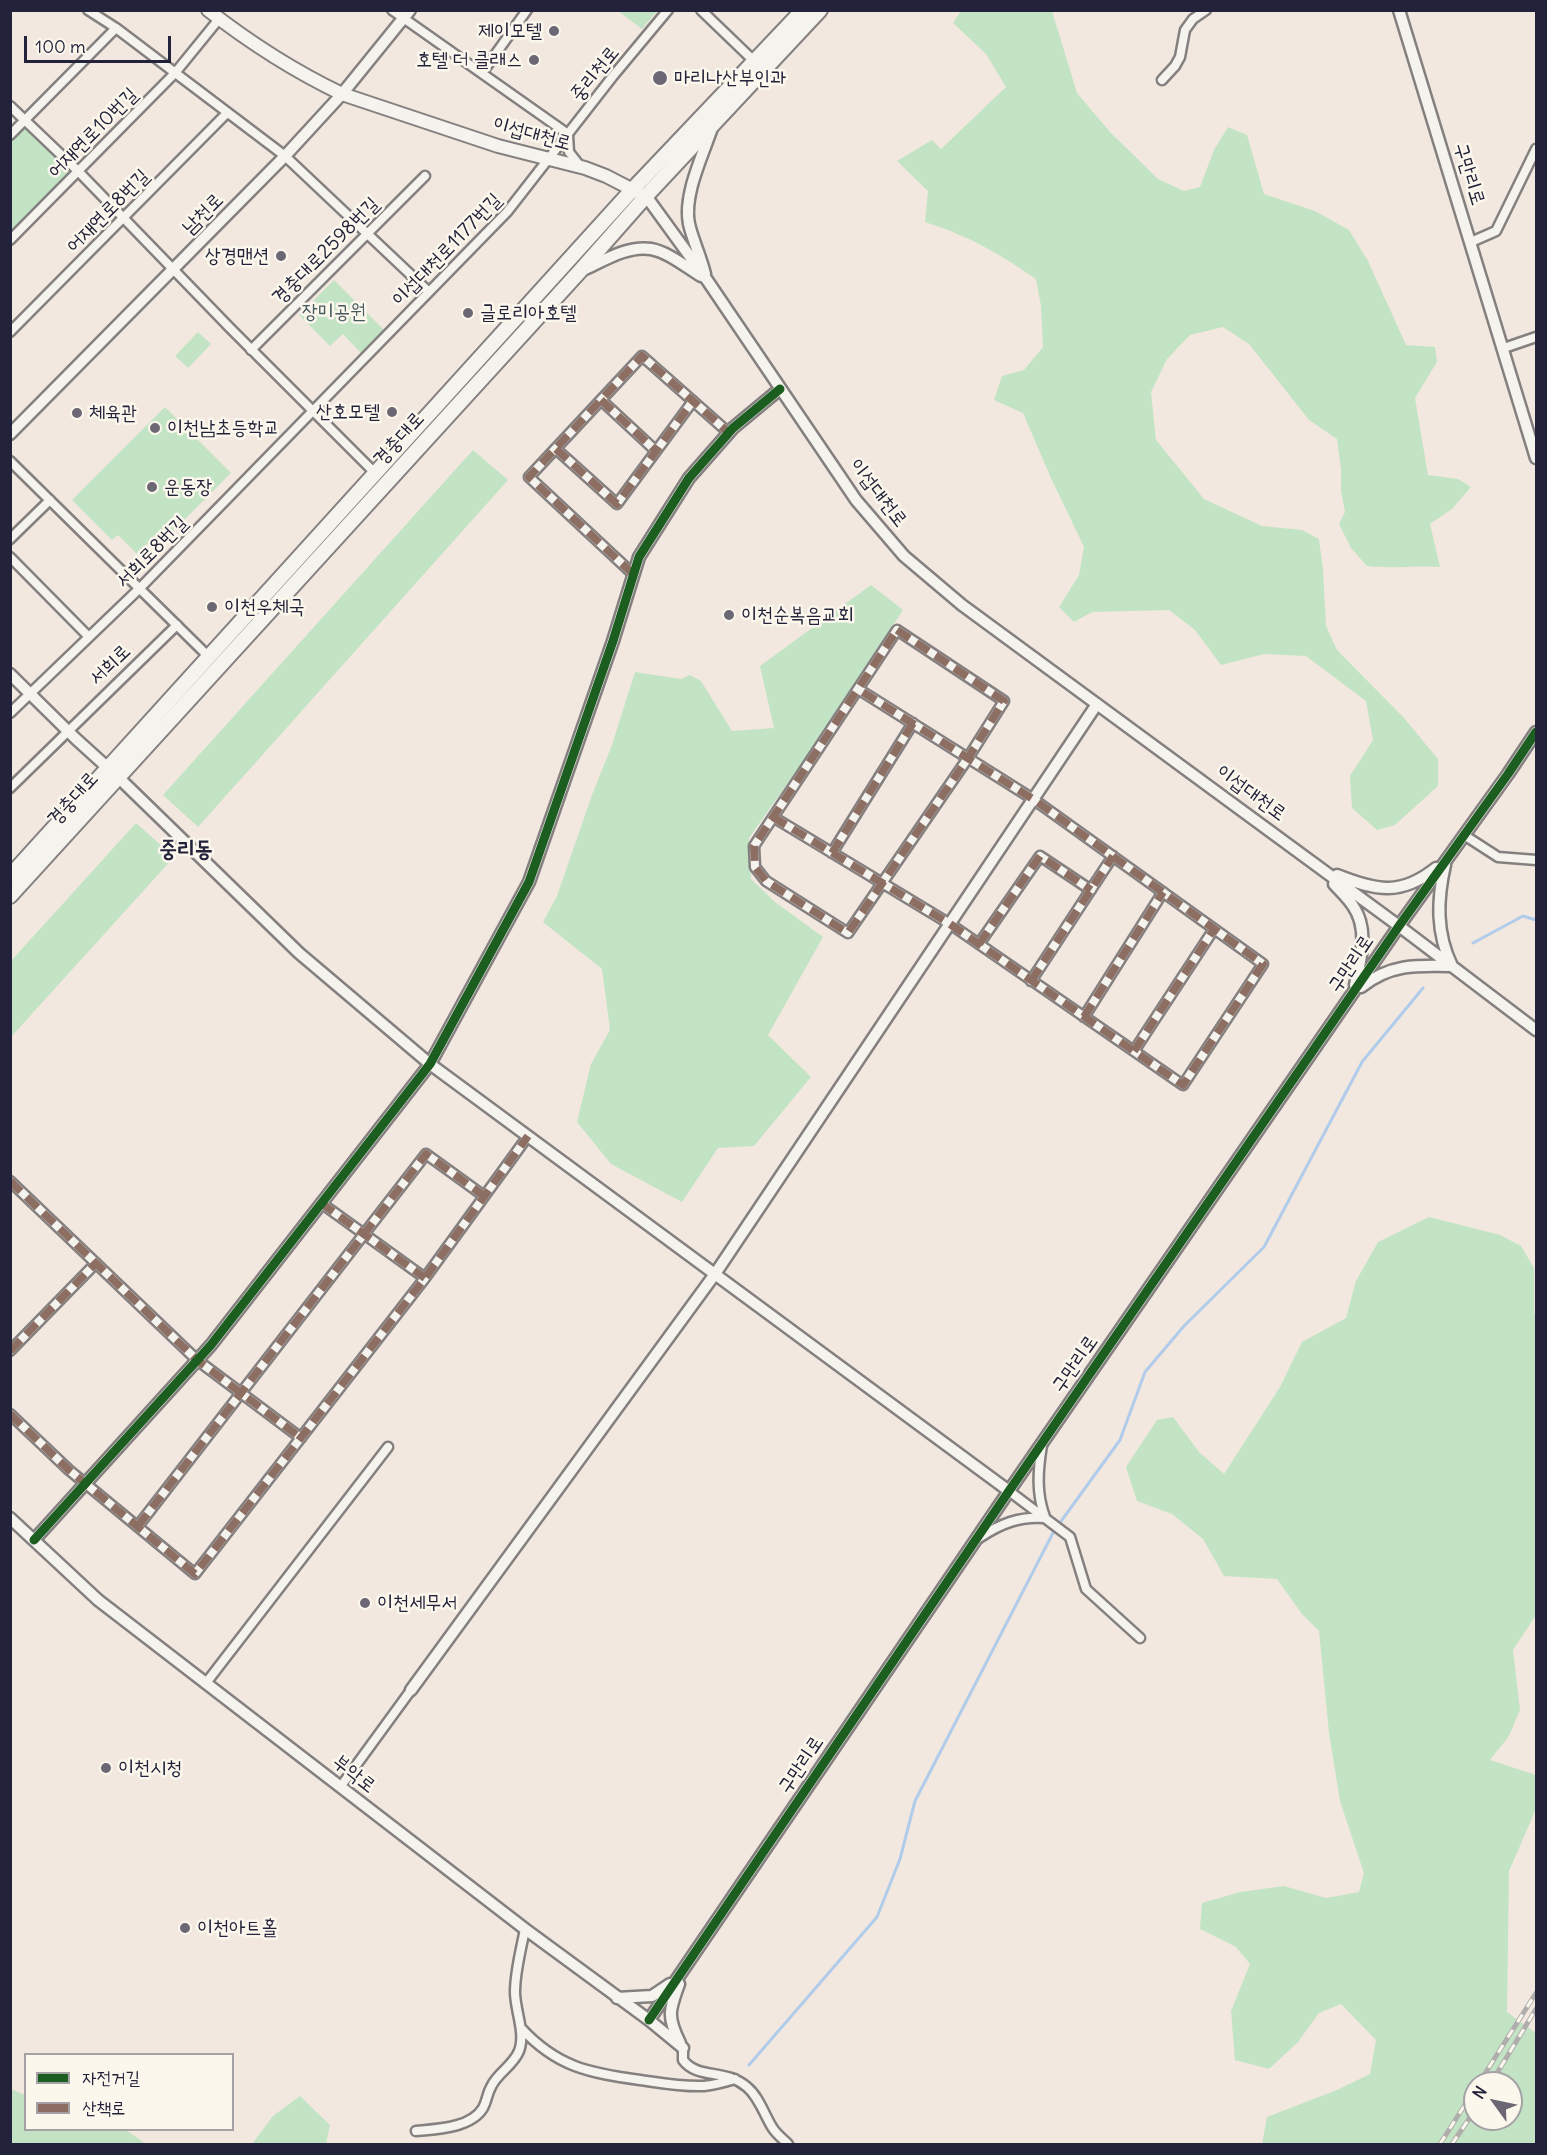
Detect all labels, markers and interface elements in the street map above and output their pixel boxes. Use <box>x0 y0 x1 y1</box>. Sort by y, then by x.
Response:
place label: 제이모텔 <box>478 19 542 43</box>
scale bar <box>27 24 174 62</box>
marker: 제이모텔 <box>547 24 561 38</box>
text: 100 m <box>35 35 86 58</box>
street label: 중리천로 <box>565 41 625 107</box>
place label: 호텔 더 클래스 <box>416 48 522 72</box>
marker: 호텔 더 클래스 <box>527 53 541 67</box>
place label: 마리나산부인과 <box>674 66 787 90</box>
marker: 마리나산부인과 <box>651 69 669 87</box>
street label: 어재연로10번길 <box>43 83 143 183</box>
street label: 이섭대천로 <box>490 112 574 156</box>
street label: 구만리로 <box>1448 140 1490 208</box>
street label: 어재연로8번길 <box>61 164 155 258</box>
street label: 남천로 <box>177 188 229 240</box>
street label: 이섭대천로1177번길 <box>387 188 507 312</box>
street label: 경충대로2598번길 <box>267 192 385 310</box>
place label: 상경맨션 <box>205 244 269 268</box>
marker: 상경맨션 <box>274 249 288 263</box>
park label: 장미공원 <box>302 300 366 324</box>
place label: 글로리아호텔 <box>480 301 577 325</box>
marker: 글로리아호텔 <box>461 306 475 320</box>
place label: 산호모텔 <box>316 400 380 424</box>
place label: 체육관 <box>89 401 137 425</box>
marker: 산호모텔 <box>385 405 399 419</box>
marker: 체육관 <box>70 406 84 420</box>
street label: 경충대로 <box>369 407 429 471</box>
place label: 이천남초등학교 <box>167 416 280 440</box>
marker: 이천남초등학교 <box>148 421 162 435</box>
street label: 이섭대천로 <box>844 454 912 532</box>
place label: 운동장 <box>164 475 212 499</box>
marker: 운동장 <box>145 480 159 494</box>
street label: 서희로8번길 <box>111 511 193 593</box>
place label: 이천우체국 <box>224 595 304 619</box>
marker: 이천우체국 <box>205 600 219 614</box>
place label: 이천순복음교회 <box>741 603 854 627</box>
marker: 이천순복음교회 <box>722 608 736 622</box>
street label: 서희로 <box>84 640 136 690</box>
street label: 이섭대천로 <box>1211 760 1291 826</box>
street label: 경충대로 <box>43 767 103 831</box>
district label: 중리동 <box>159 837 213 863</box>
street label: 구만리로 <box>1323 931 1379 997</box>
street label: 구만리로 <box>1047 1331 1103 1397</box>
place label: 이천세무서 <box>377 1591 457 1615</box>
marker: 이천세무서 <box>358 1596 372 1610</box>
street label: 구만리로 <box>773 1732 829 1798</box>
street label: 부악로 <box>328 1750 380 1798</box>
place label: 이천시청 <box>118 1756 182 1780</box>
marker: 이천시청 <box>99 1761 113 1775</box>
place label: 이천아트홀 <box>197 1916 277 1940</box>
marker: 이천아트홀 <box>178 1921 192 1935</box>
legend <box>24 2053 234 2131</box>
text: 자전거길 <box>82 2066 140 2089</box>
north arrow <box>1463 2071 1523 2131</box>
text: N <box>1468 2082 1491 2102</box>
text: 산책로 <box>82 2096 125 2119</box>

